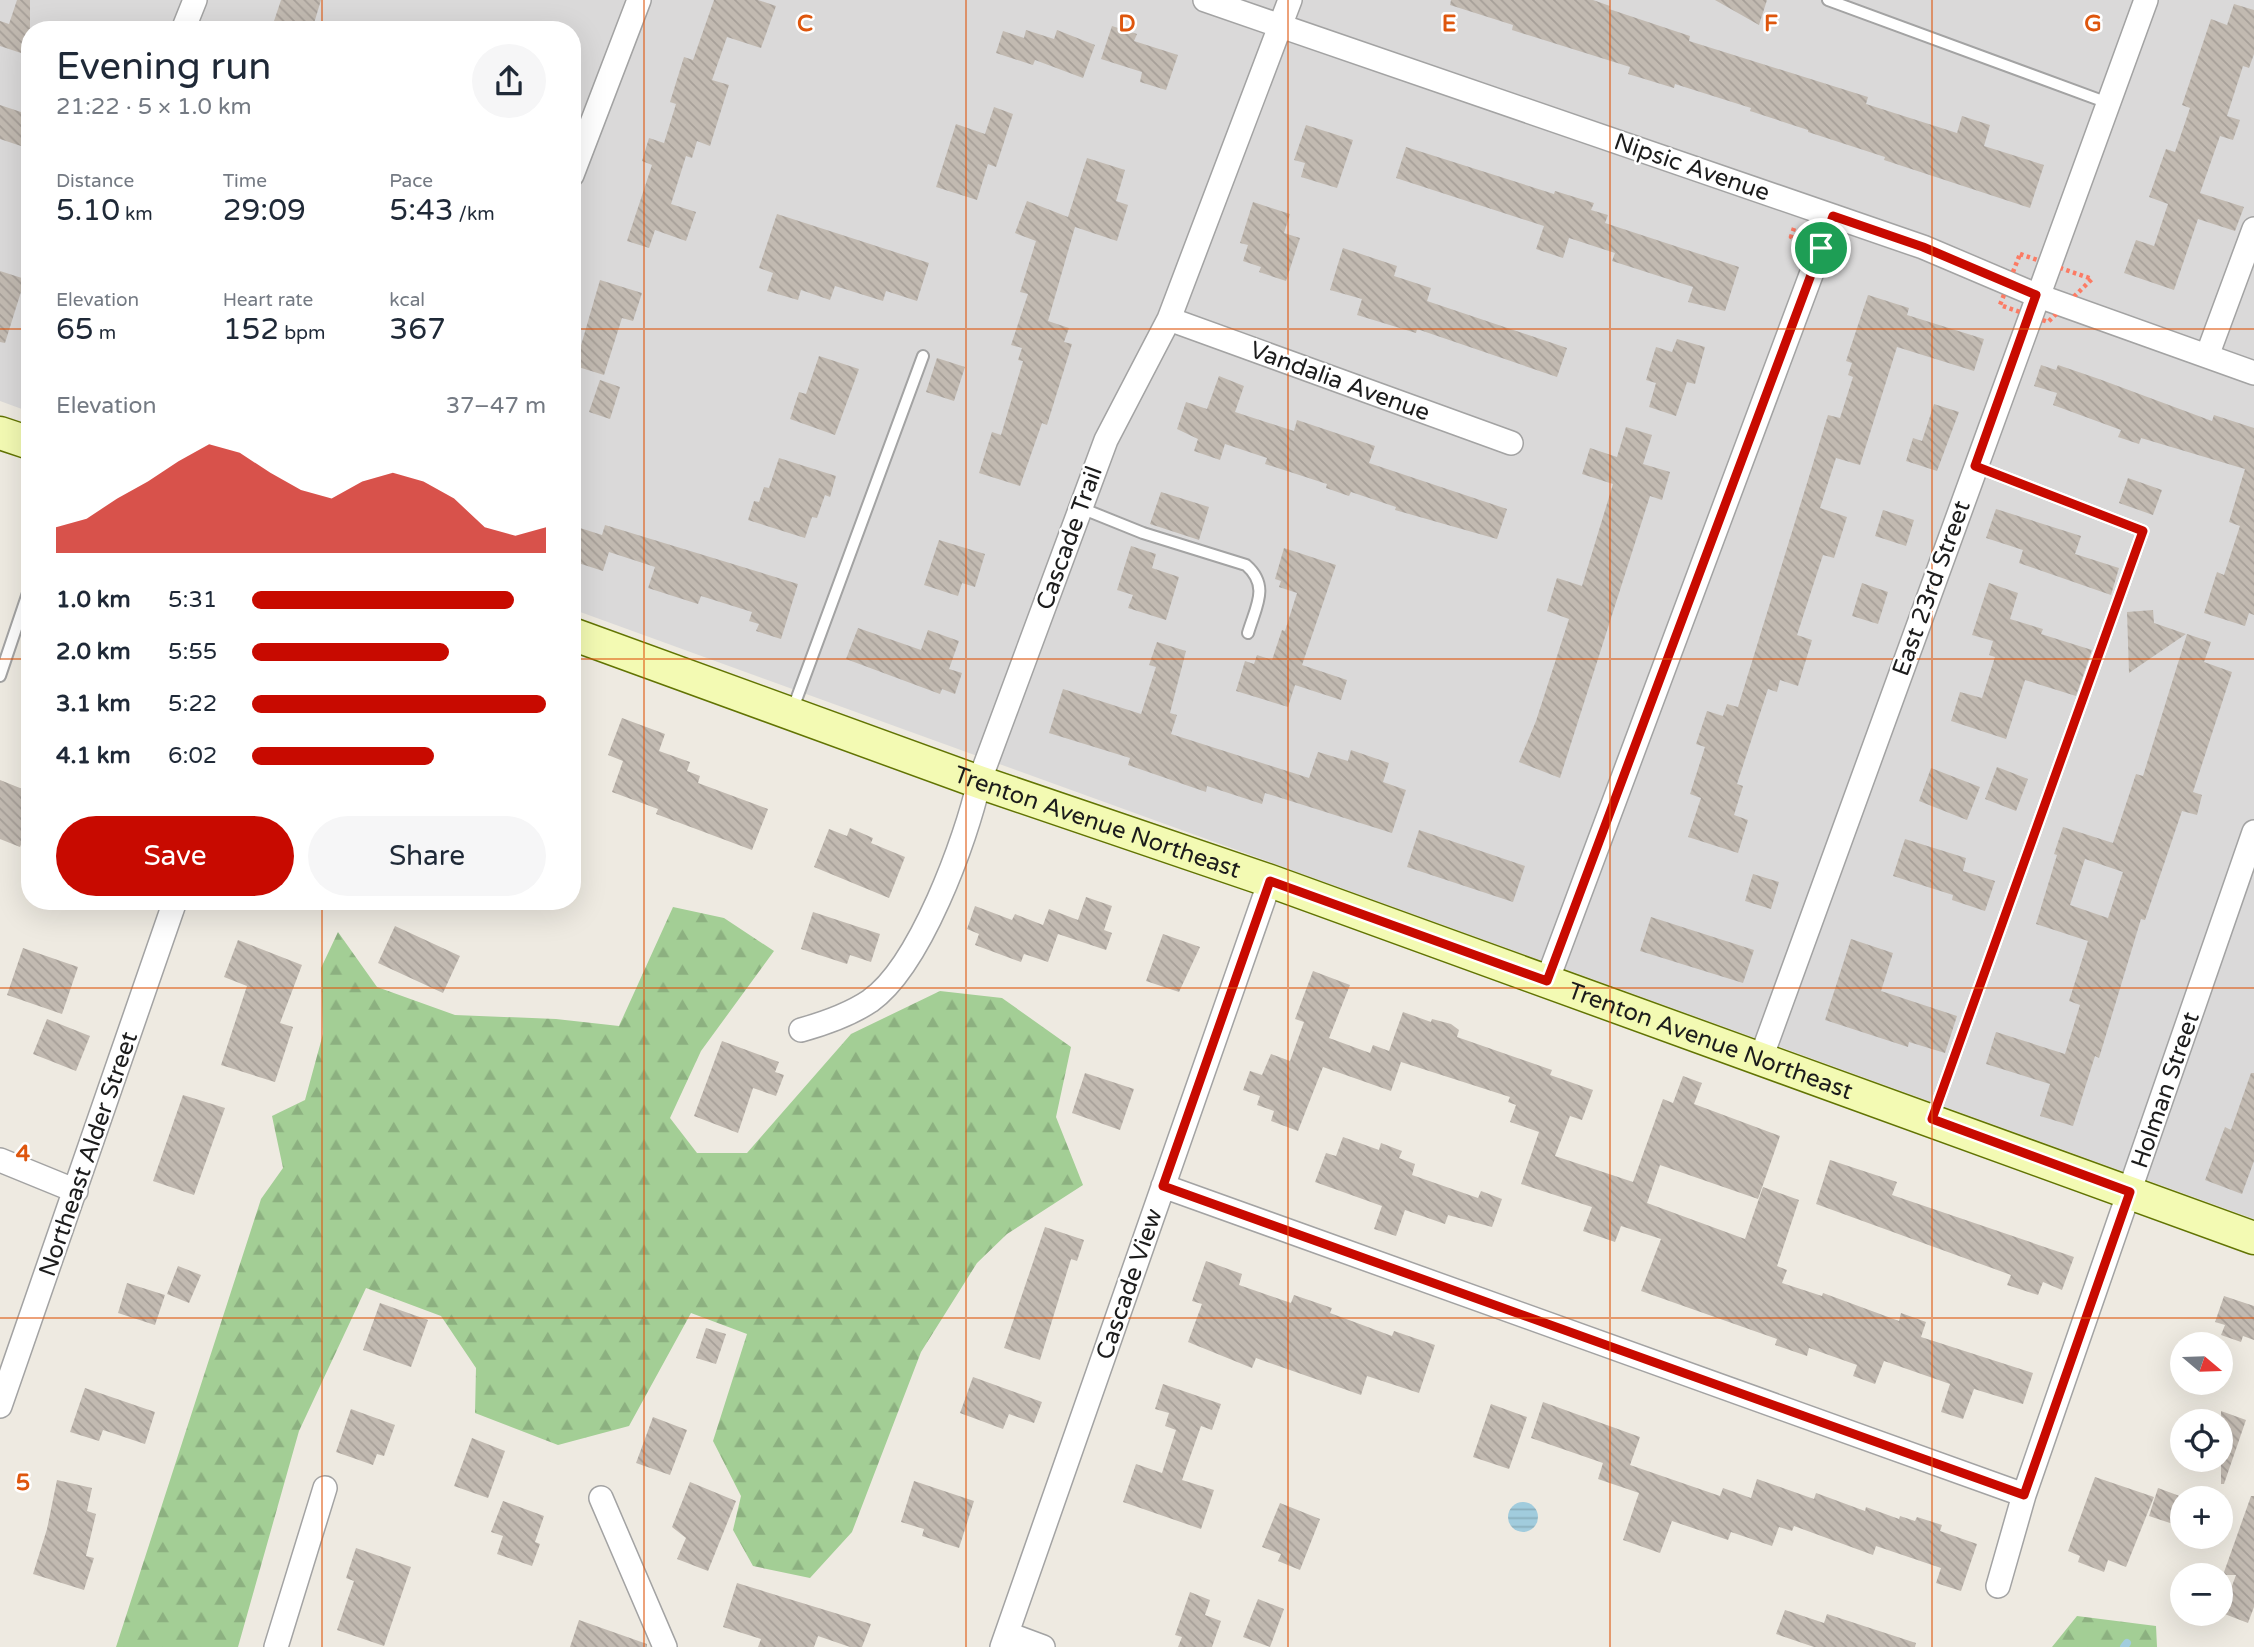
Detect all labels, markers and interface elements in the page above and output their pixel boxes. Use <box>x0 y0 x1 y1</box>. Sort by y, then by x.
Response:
text: C <box>797 10 813 38</box>
text: D <box>1118 10 1136 38</box>
text: E <box>1442 10 1456 38</box>
text: F <box>1764 10 1778 38</box>
text: G <box>2084 10 2102 38</box>
text: Evening run <box>56 44 271 90</box>
button: share <box>472 44 546 118</box>
text: 21:22 · 5 × 1.0 km <box>56 93 252 121</box>
street label: Nipsic Avenue <box>1610 127 1773 208</box>
text: Distance <box>56 170 134 192</box>
text: Time <box>223 170 267 192</box>
text: Pace <box>389 170 433 192</box>
text: 5.10 <box>56 192 120 229</box>
text: 29:09 <box>223 192 306 229</box>
text: 5:43 <box>389 192 454 229</box>
text: km <box>120 203 153 225</box>
text: /km <box>454 203 495 225</box>
pin <box>1791 218 1851 278</box>
icon: arrive <box>1802 229 1840 267</box>
text: Elevation <box>56 289 139 311</box>
text: Heart rate <box>223 289 313 311</box>
text: kcal <box>389 289 425 311</box>
text: 65 <box>56 311 94 348</box>
text: 152 <box>223 311 279 348</box>
text: 367 <box>389 311 446 348</box>
text: m <box>94 322 116 344</box>
text: bpm <box>279 322 326 344</box>
street label: Vandalia Avenue <box>1246 335 1434 428</box>
text: Elevation <box>56 392 157 420</box>
text: 37–47 m <box>446 392 546 420</box>
street label: Cascade Trail <box>1030 462 1109 614</box>
street label: East 23rd Street <box>1886 497 1977 680</box>
text: 1.0 km <box>56 586 131 614</box>
text: 5:31 <box>168 586 217 614</box>
text: 2.0 km <box>56 638 131 666</box>
text: 5:55 <box>168 638 217 666</box>
text: 3.1 km <box>56 690 131 718</box>
text: 5:22 <box>168 690 217 718</box>
text: 4.1 km <box>56 742 131 770</box>
text: 6:02 <box>168 742 217 770</box>
street label: Trenton Avenue Northeast <box>950 760 1244 885</box>
button: Save <box>56 816 294 896</box>
button: Share <box>308 816 546 896</box>
street label: Trenton Avenue Northeast <box>1564 976 1857 1106</box>
street label: Holman Street <box>2125 1008 2206 1172</box>
street label: Northeast Alder Street <box>33 1028 144 1280</box>
text: 4 <box>16 1140 31 1168</box>
street label: Cascade View <box>1090 1205 1169 1363</box>
north arrow <box>2170 1332 2233 1395</box>
map controls <box>2170 1332 2233 1626</box>
button: locate <box>2170 1409 2233 1472</box>
text: 5 <box>16 1469 30 1497</box>
button: + <box>2170 1486 2233 1549</box>
button: − <box>2170 1563 2233 1626</box>

